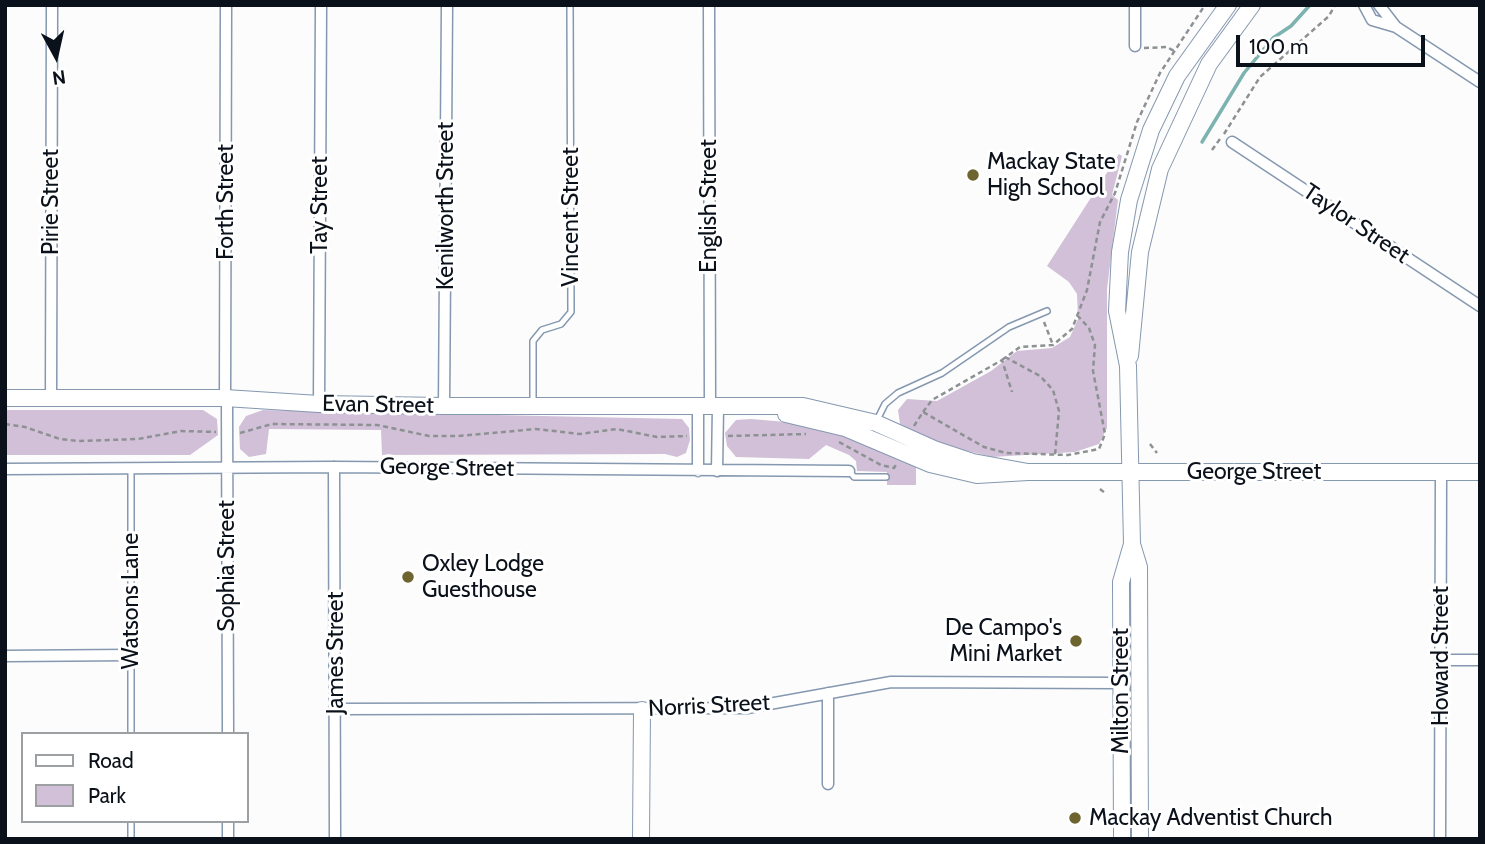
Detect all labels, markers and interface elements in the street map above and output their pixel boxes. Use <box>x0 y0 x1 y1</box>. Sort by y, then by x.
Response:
north arrow <box>21 21 91 91</box>
scale bar <box>1240 21 1429 65</box>
text: 100 m <box>1249 34 1308 59</box>
text: N <box>51 65 67 90</box>
street label: Kenilworth Street <box>432 122 460 290</box>
street label: English Street <box>695 139 723 273</box>
street label: Forth Street <box>212 144 240 260</box>
street label: Vincent Street <box>557 147 585 287</box>
place label: Mackay State High School <box>987 148 1116 202</box>
street label: Pirie Street <box>37 149 65 255</box>
street label: Tay Street <box>306 156 334 254</box>
marker: Mackay State High School <box>965 167 981 183</box>
street label: Taylor Street <box>1297 178 1415 270</box>
street label: Evan Street <box>322 390 434 420</box>
street label: George Street <box>380 453 514 483</box>
street label: George Street <box>1187 458 1321 486</box>
street label: Sophia Street <box>213 500 241 632</box>
street label: Watsons Lane <box>117 533 145 669</box>
place label: Oxley Lodge Guesthouse <box>422 550 544 604</box>
marker: Oxley Lodge Guesthouse <box>400 569 416 585</box>
street label: Howard Street <box>1427 586 1455 726</box>
street label: James Street <box>322 592 350 714</box>
place label: De Campo's Mini Market <box>945 614 1062 668</box>
street label: Milton Street <box>1107 628 1135 754</box>
marker: De Campo's Mini Market <box>1068 633 1084 649</box>
street label: Norris Street <box>647 689 771 723</box>
legend <box>21 732 248 823</box>
text: Road <box>88 748 134 773</box>
text: Park <box>88 783 126 808</box>
place label: Mackay Adventist Church <box>1089 804 1332 832</box>
marker: Mackay Adventist Church <box>1067 810 1083 826</box>

